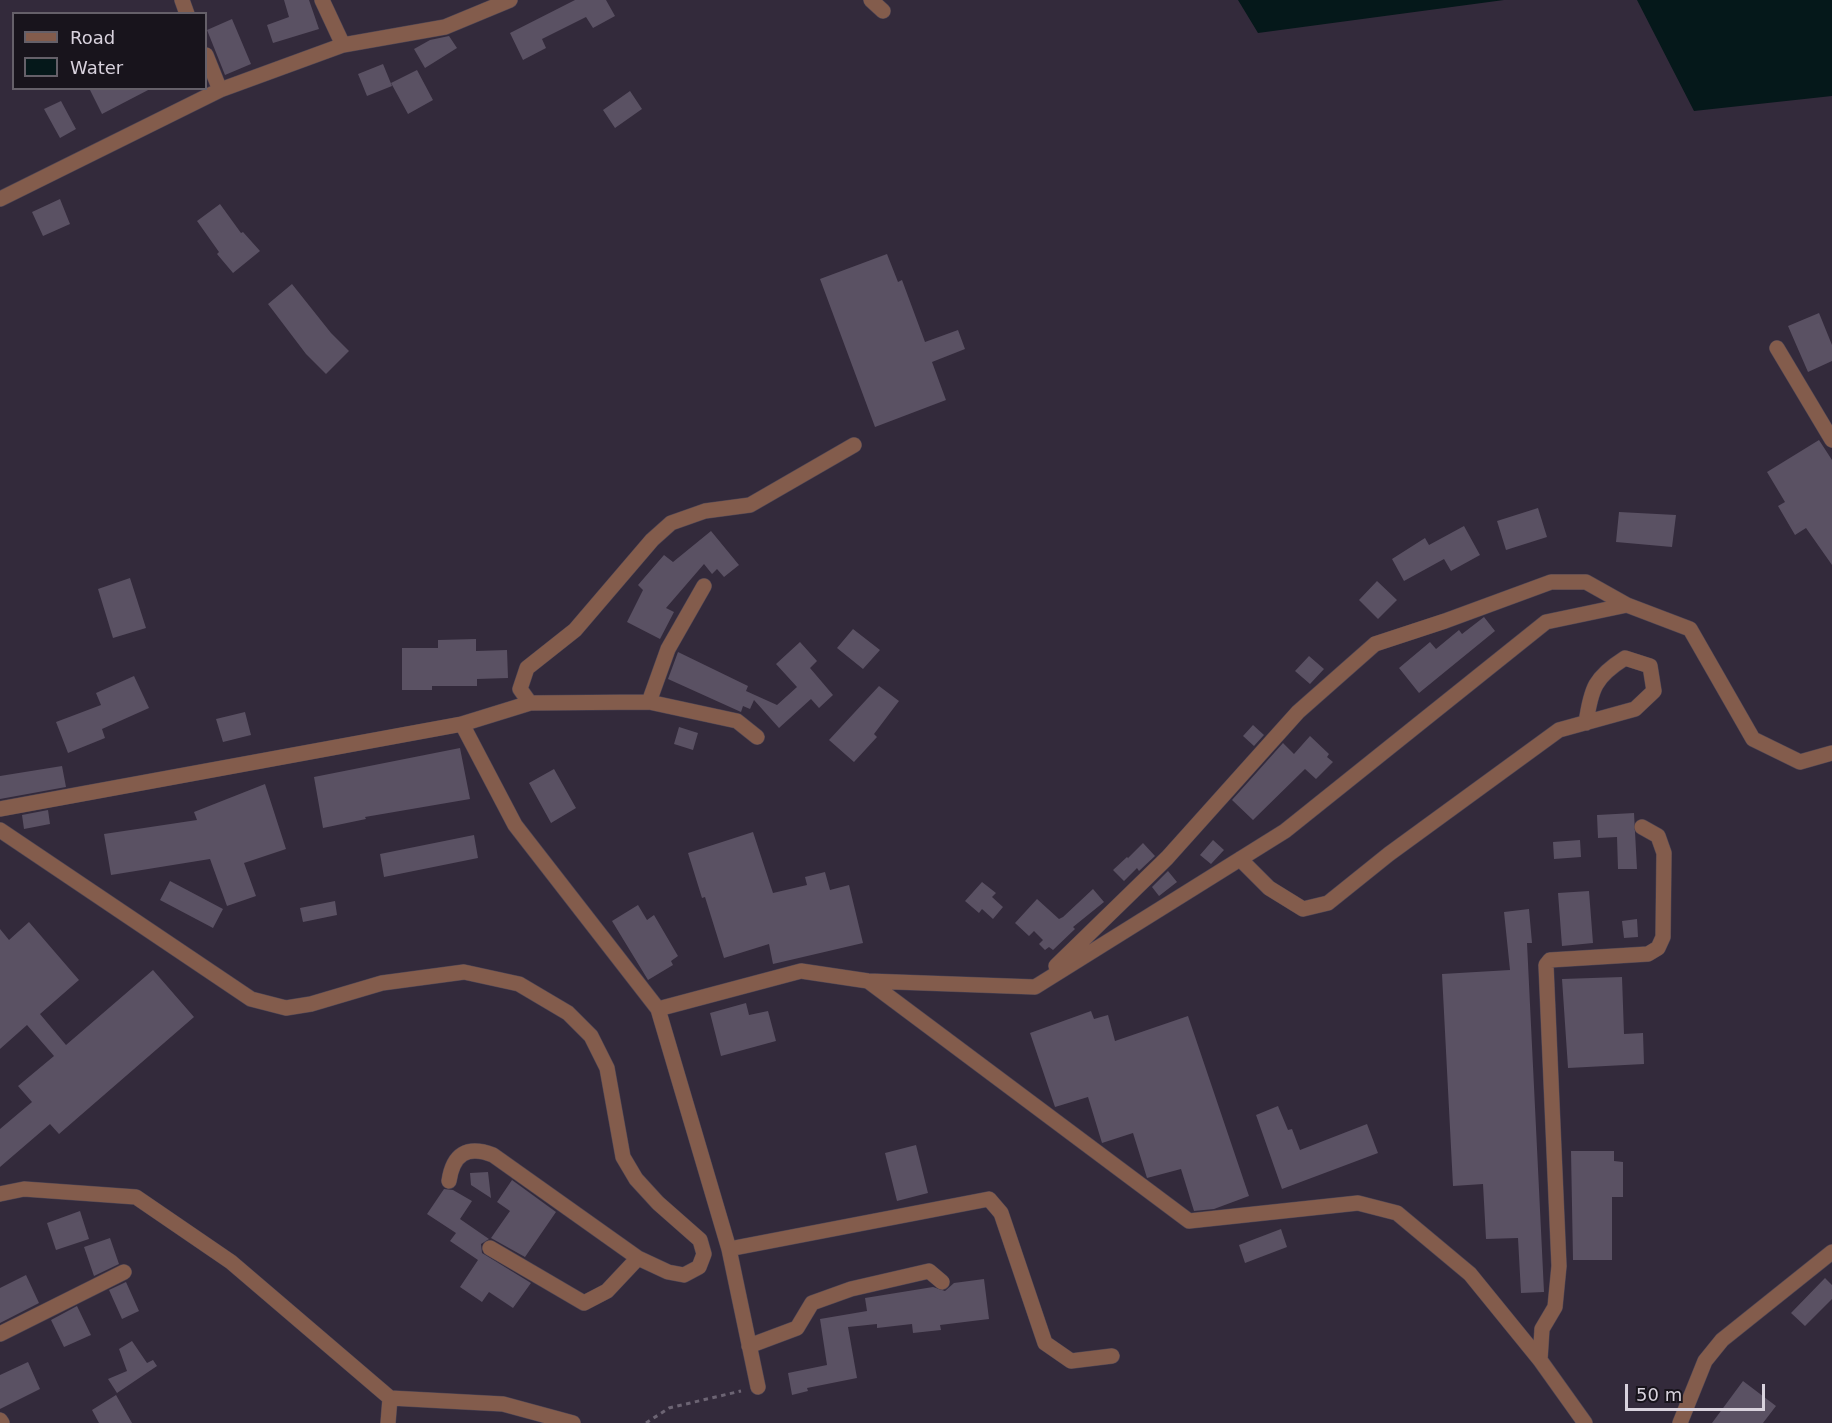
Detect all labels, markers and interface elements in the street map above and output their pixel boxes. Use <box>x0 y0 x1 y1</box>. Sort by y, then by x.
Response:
legend <box>12 12 207 90</box>
text: Road <box>70 27 115 48</box>
text: Water <box>70 57 123 78</box>
scale bar <box>1628 1372 1768 1410</box>
text: 50 m <box>1636 1384 1682 1405</box>

